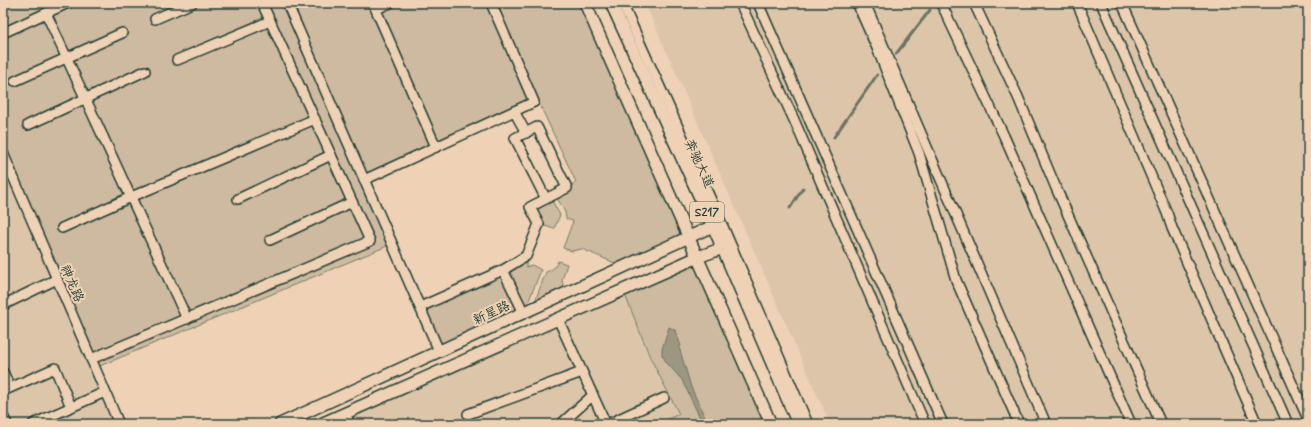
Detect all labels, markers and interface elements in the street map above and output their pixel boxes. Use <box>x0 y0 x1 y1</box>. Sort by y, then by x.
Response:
street label: 奔驰大道 <box>680 136 717 191</box>
road number: S217 <box>690 202 724 222</box>
street label: 神龙路 <box>56 262 87 305</box>
street label: 新星路 <box>470 297 513 329</box>

